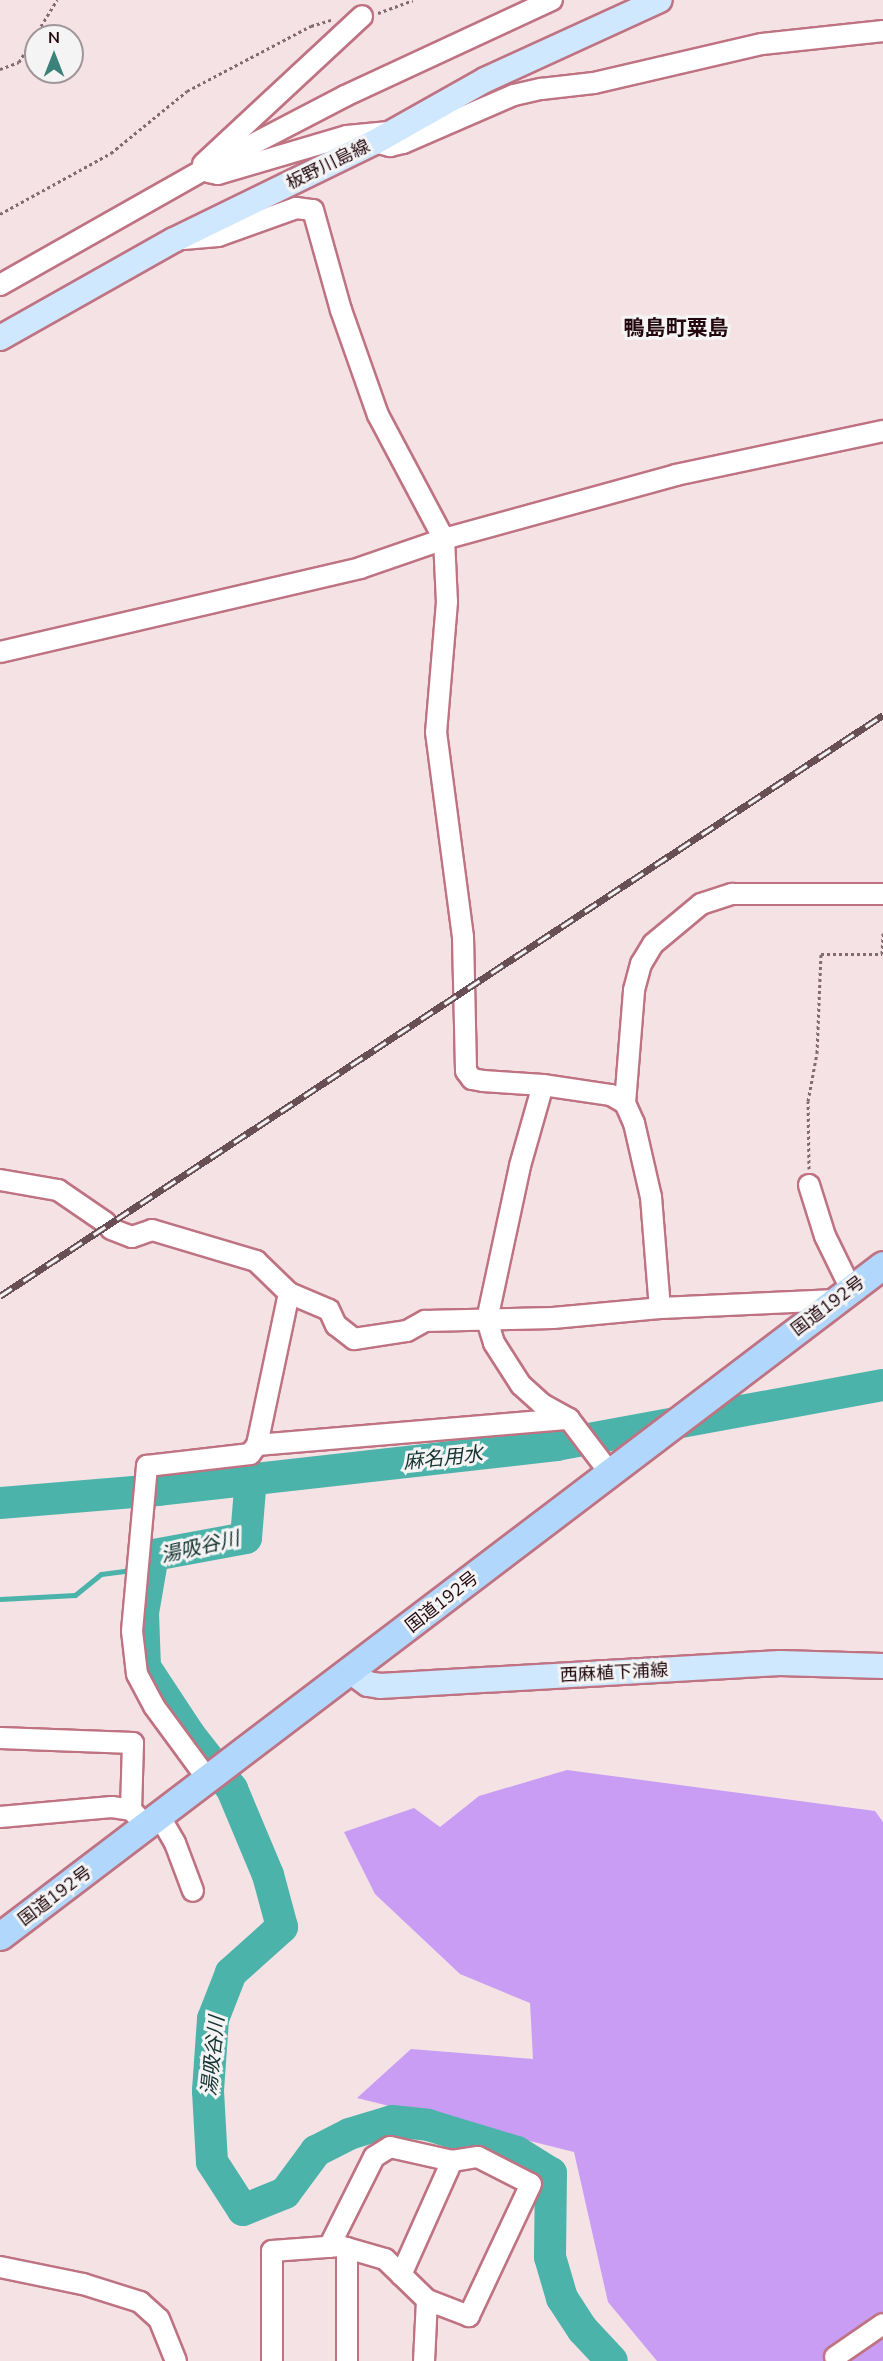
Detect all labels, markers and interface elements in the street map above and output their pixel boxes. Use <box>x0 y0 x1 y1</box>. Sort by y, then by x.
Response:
north arrow <box>24 24 84 84</box>
text: N <box>48 27 60 49</box>
street label: 板野川島線 <box>283 136 373 194</box>
district label: 鴨島町粟島 <box>624 315 728 341</box>
street label: 国道192号 <box>787 1271 869 1341</box>
water label: 麻名用水 <box>402 1442 484 1474</box>
water label: 湯吸谷川 <box>158 1526 242 1568</box>
street label: 国道192号 <box>401 1567 483 1637</box>
street label: 西麻植下浦線 <box>560 1659 668 1687</box>
street label: 国道192号 <box>14 1861 96 1931</box>
water label: 湯吸谷川 <box>197 2015 229 2097</box>

